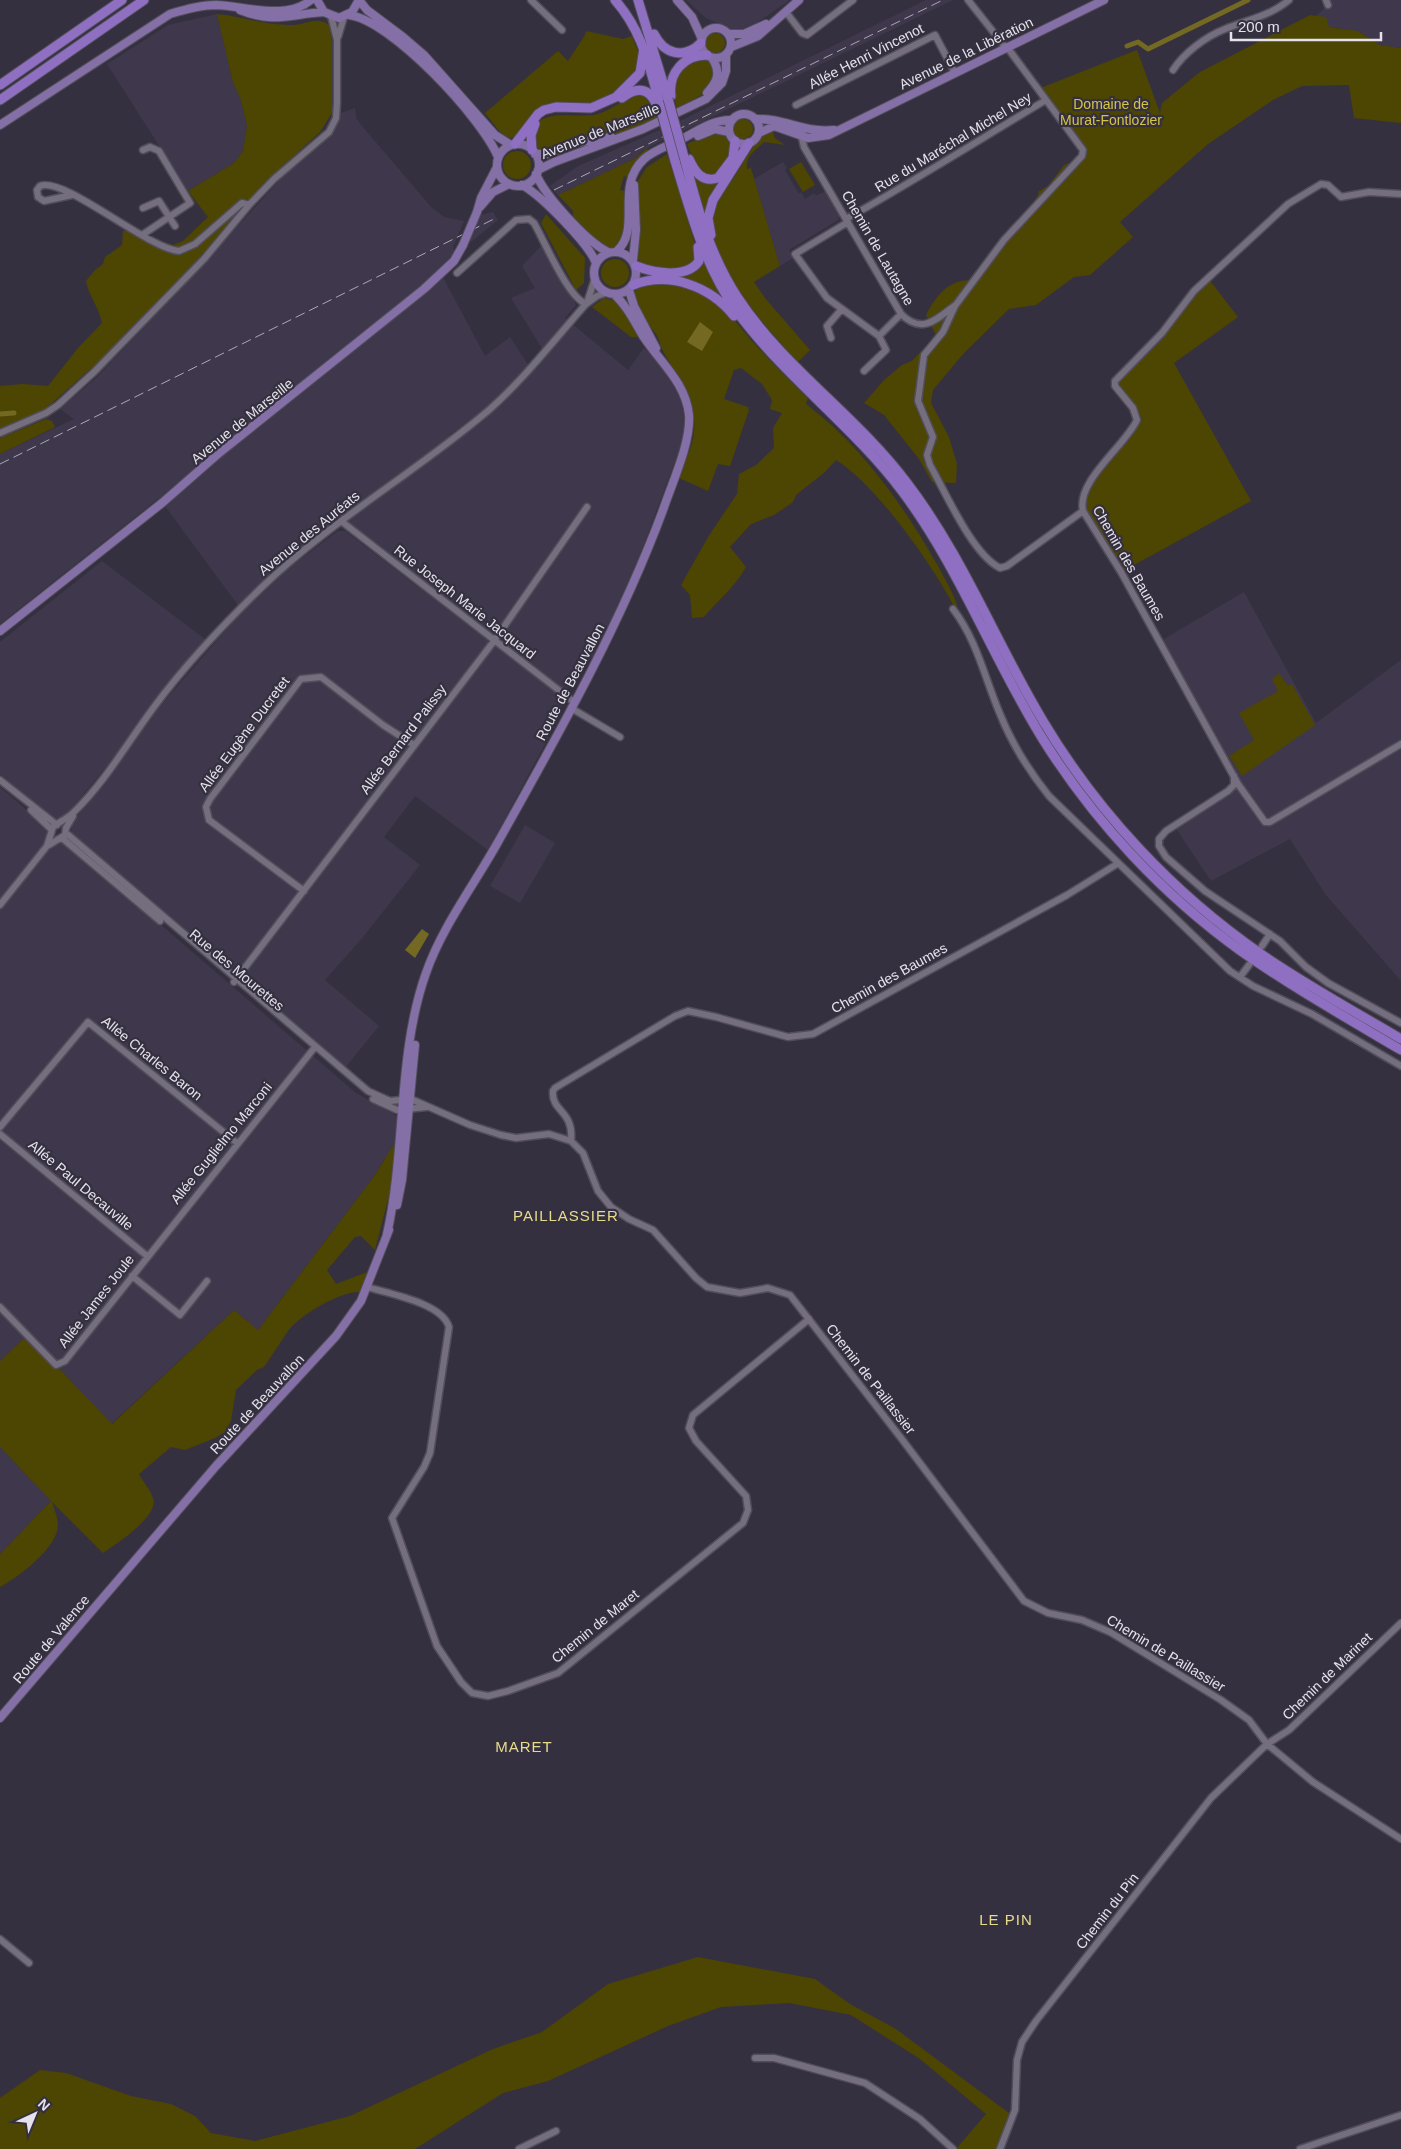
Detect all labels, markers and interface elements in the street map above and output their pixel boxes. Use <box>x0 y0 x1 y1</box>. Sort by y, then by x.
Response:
scale bar <box>1231 10 1381 42</box>
street label: Avenue de la Libération <box>896 14 1036 92</box>
text: 200 m <box>1238 18 1280 35</box>
street label: Allée Henri Vincenot <box>806 20 926 92</box>
street label: Rue du Maréchal Michel Ney <box>872 89 1034 195</box>
park label: Domaine de Murat-Fontlozier <box>1060 96 1162 128</box>
street label: Avenue de Marseille <box>538 100 662 162</box>
street label: Chemin de Lautagne <box>839 188 918 308</box>
street label: Avenue de Marseille <box>188 375 296 467</box>
street label: Avenue des Auréats <box>255 487 363 579</box>
street label: Chemin des Baumes <box>1090 503 1168 623</box>
street label: Rue Joseph Marie Jacquard <box>391 542 539 662</box>
street label: Route de Beauvallon <box>532 621 608 743</box>
street label: Allée Eugène Ducretet <box>195 673 293 795</box>
street label: Allée Bernard Palissy <box>357 681 449 797</box>
street label: Rue des Mourettes <box>187 926 287 1014</box>
street label: Chemin des Baumes <box>828 940 950 1016</box>
street label: Allée Charles Baron <box>99 1013 205 1103</box>
street label: Allée Guglielmo Marconi <box>167 1079 275 1207</box>
street label: Allée Paul Decauville <box>25 1137 137 1234</box>
district label: PAILLASSIER <box>513 1207 619 1224</box>
street label: Allée James Joule <box>55 1251 137 1351</box>
street label: Chemin de Paillassier <box>823 1321 919 1438</box>
street label: Route de Beauvallon <box>207 1351 307 1457</box>
street label: Chemin de Maret <box>548 1586 642 1666</box>
street label: Route de Valence <box>9 1591 93 1686</box>
street label: Chemin de Paillassier <box>1104 1611 1228 1695</box>
street label: Chemin de Marinet <box>1279 1629 1375 1723</box>
district label: MARET <box>495 1738 553 1755</box>
street label: Chemin du Pin <box>1072 1870 1142 1952</box>
district label: LE PIN <box>979 1911 1033 1928</box>
north arrow <box>10 2089 60 2139</box>
text: N <box>35 2095 53 2114</box>

